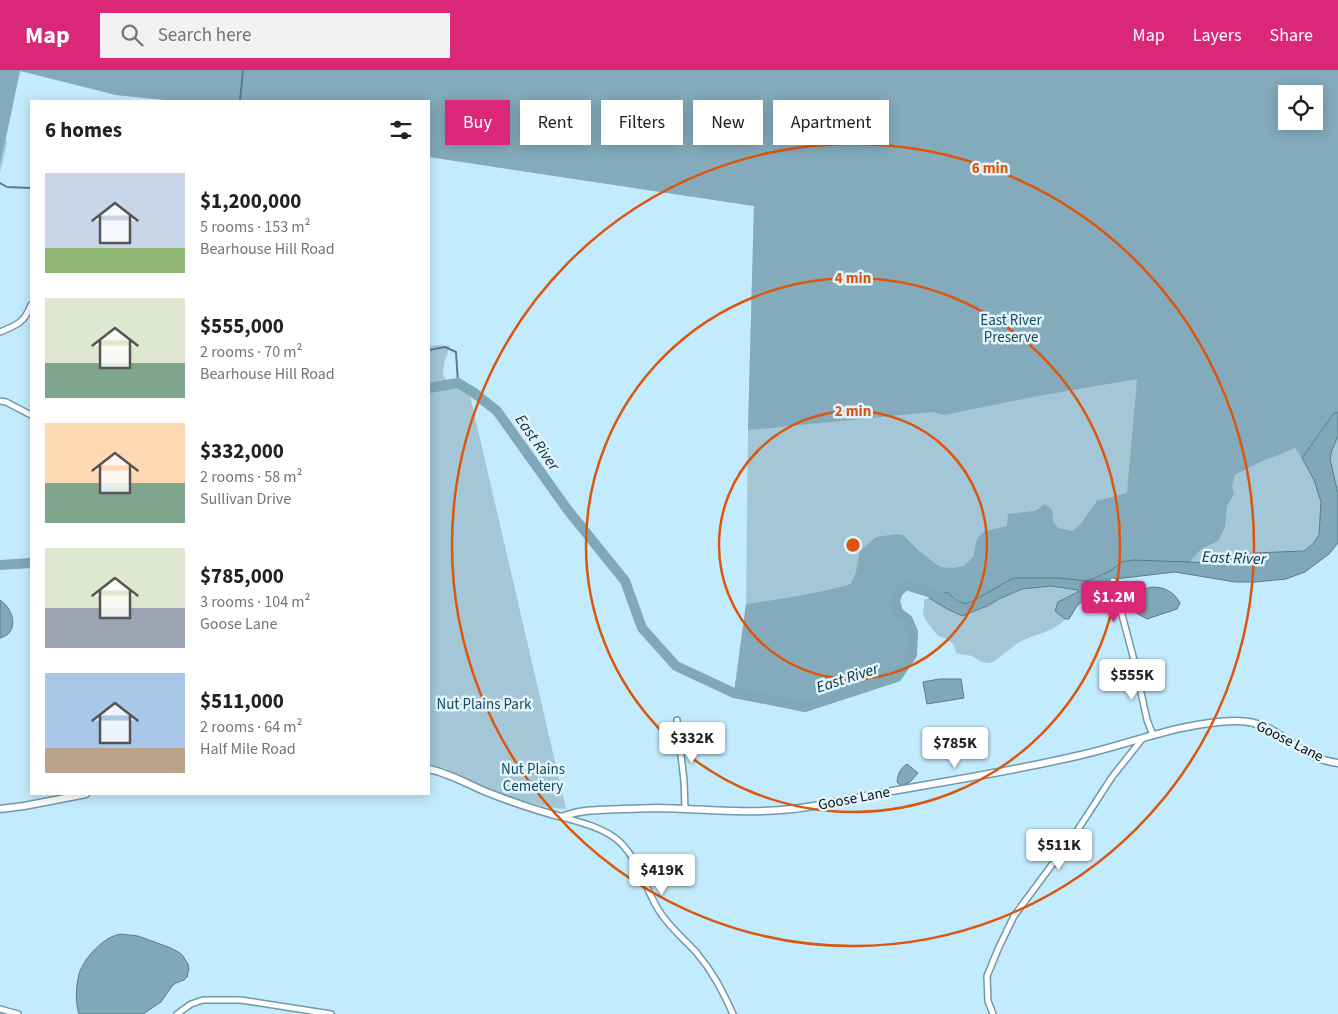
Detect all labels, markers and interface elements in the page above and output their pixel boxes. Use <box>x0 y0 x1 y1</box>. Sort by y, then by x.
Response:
search box <box>100 13 450 58</box>
text: Map <box>25 18 70 53</box>
icon: search <box>118 21 146 49</box>
text: Search here <box>158 22 251 49</box>
text: Map <box>1133 23 1165 48</box>
text: Layers <box>1193 23 1242 48</box>
text: Share <box>1270 23 1313 48</box>
map controls <box>1278 85 1323 130</box>
button: locate <box>1278 85 1323 130</box>
chip: Buy <box>445 100 510 145</box>
chip: Rent <box>520 100 591 145</box>
chip: Filters <box>601 100 683 145</box>
chip: New <box>693 100 763 145</box>
chip: Apartment <box>773 100 889 145</box>
text: 6 homes <box>45 115 122 145</box>
icon: filters <box>387 116 415 144</box>
text: 6 min <box>972 158 1008 179</box>
text: $1,200,000 <box>200 186 301 216</box>
icon: home <box>85 193 145 253</box>
text: 5 rooms · 153 m² <box>200 216 310 238</box>
text: Bearhouse Hill Road <box>200 238 335 260</box>
text: 4 min <box>835 268 871 289</box>
park label: East River Preserve <box>980 310 1042 348</box>
text: $555,000 <box>200 311 284 341</box>
icon: home <box>85 318 145 378</box>
text: 2 rooms · 70 m² <box>200 341 302 363</box>
text: Bearhouse Hill Road <box>200 363 335 385</box>
text: 2 min <box>835 401 871 422</box>
water label: East River <box>510 410 566 476</box>
text: $332,000 <box>200 436 284 466</box>
icon: home <box>85 443 145 503</box>
text: 2 rooms · 58 m² <box>200 466 302 488</box>
text: Sullivan Drive <box>200 488 291 510</box>
centre of rings <box>844 536 862 554</box>
water label: East River <box>1201 546 1268 570</box>
text: $785,000 <box>200 561 284 591</box>
icon: home <box>85 568 145 628</box>
pin: $1.2M <box>1079 580 1149 623</box>
text: $1.2M <box>1093 586 1135 608</box>
text: 3 rooms · 104 m² <box>200 591 310 613</box>
text: Goose Lane <box>200 613 278 635</box>
water label: East River <box>813 657 883 698</box>
pin: $555K <box>1097 658 1167 701</box>
text: $555K <box>1110 664 1154 686</box>
text: $511,000 <box>200 686 284 716</box>
icon: home <box>85 693 145 753</box>
park label: Nut Plains Park <box>436 694 532 715</box>
text: 2 rooms · 64 m² <box>200 716 302 738</box>
street label: Goose Lane <box>1253 716 1327 767</box>
pin: $332K <box>657 722 727 764</box>
pin: $785K <box>920 726 990 769</box>
text: $332K <box>670 727 714 749</box>
text: $785K <box>933 732 977 754</box>
text: Half Mile Road <box>200 738 296 760</box>
park label: Nut Plains Cemetery <box>501 759 565 797</box>
street label: Goose Lane <box>816 781 892 816</box>
pin: $511K <box>1024 828 1094 871</box>
text: $511K <box>1037 834 1081 856</box>
pin: $419K <box>627 854 697 896</box>
text: $419K <box>640 859 684 881</box>

